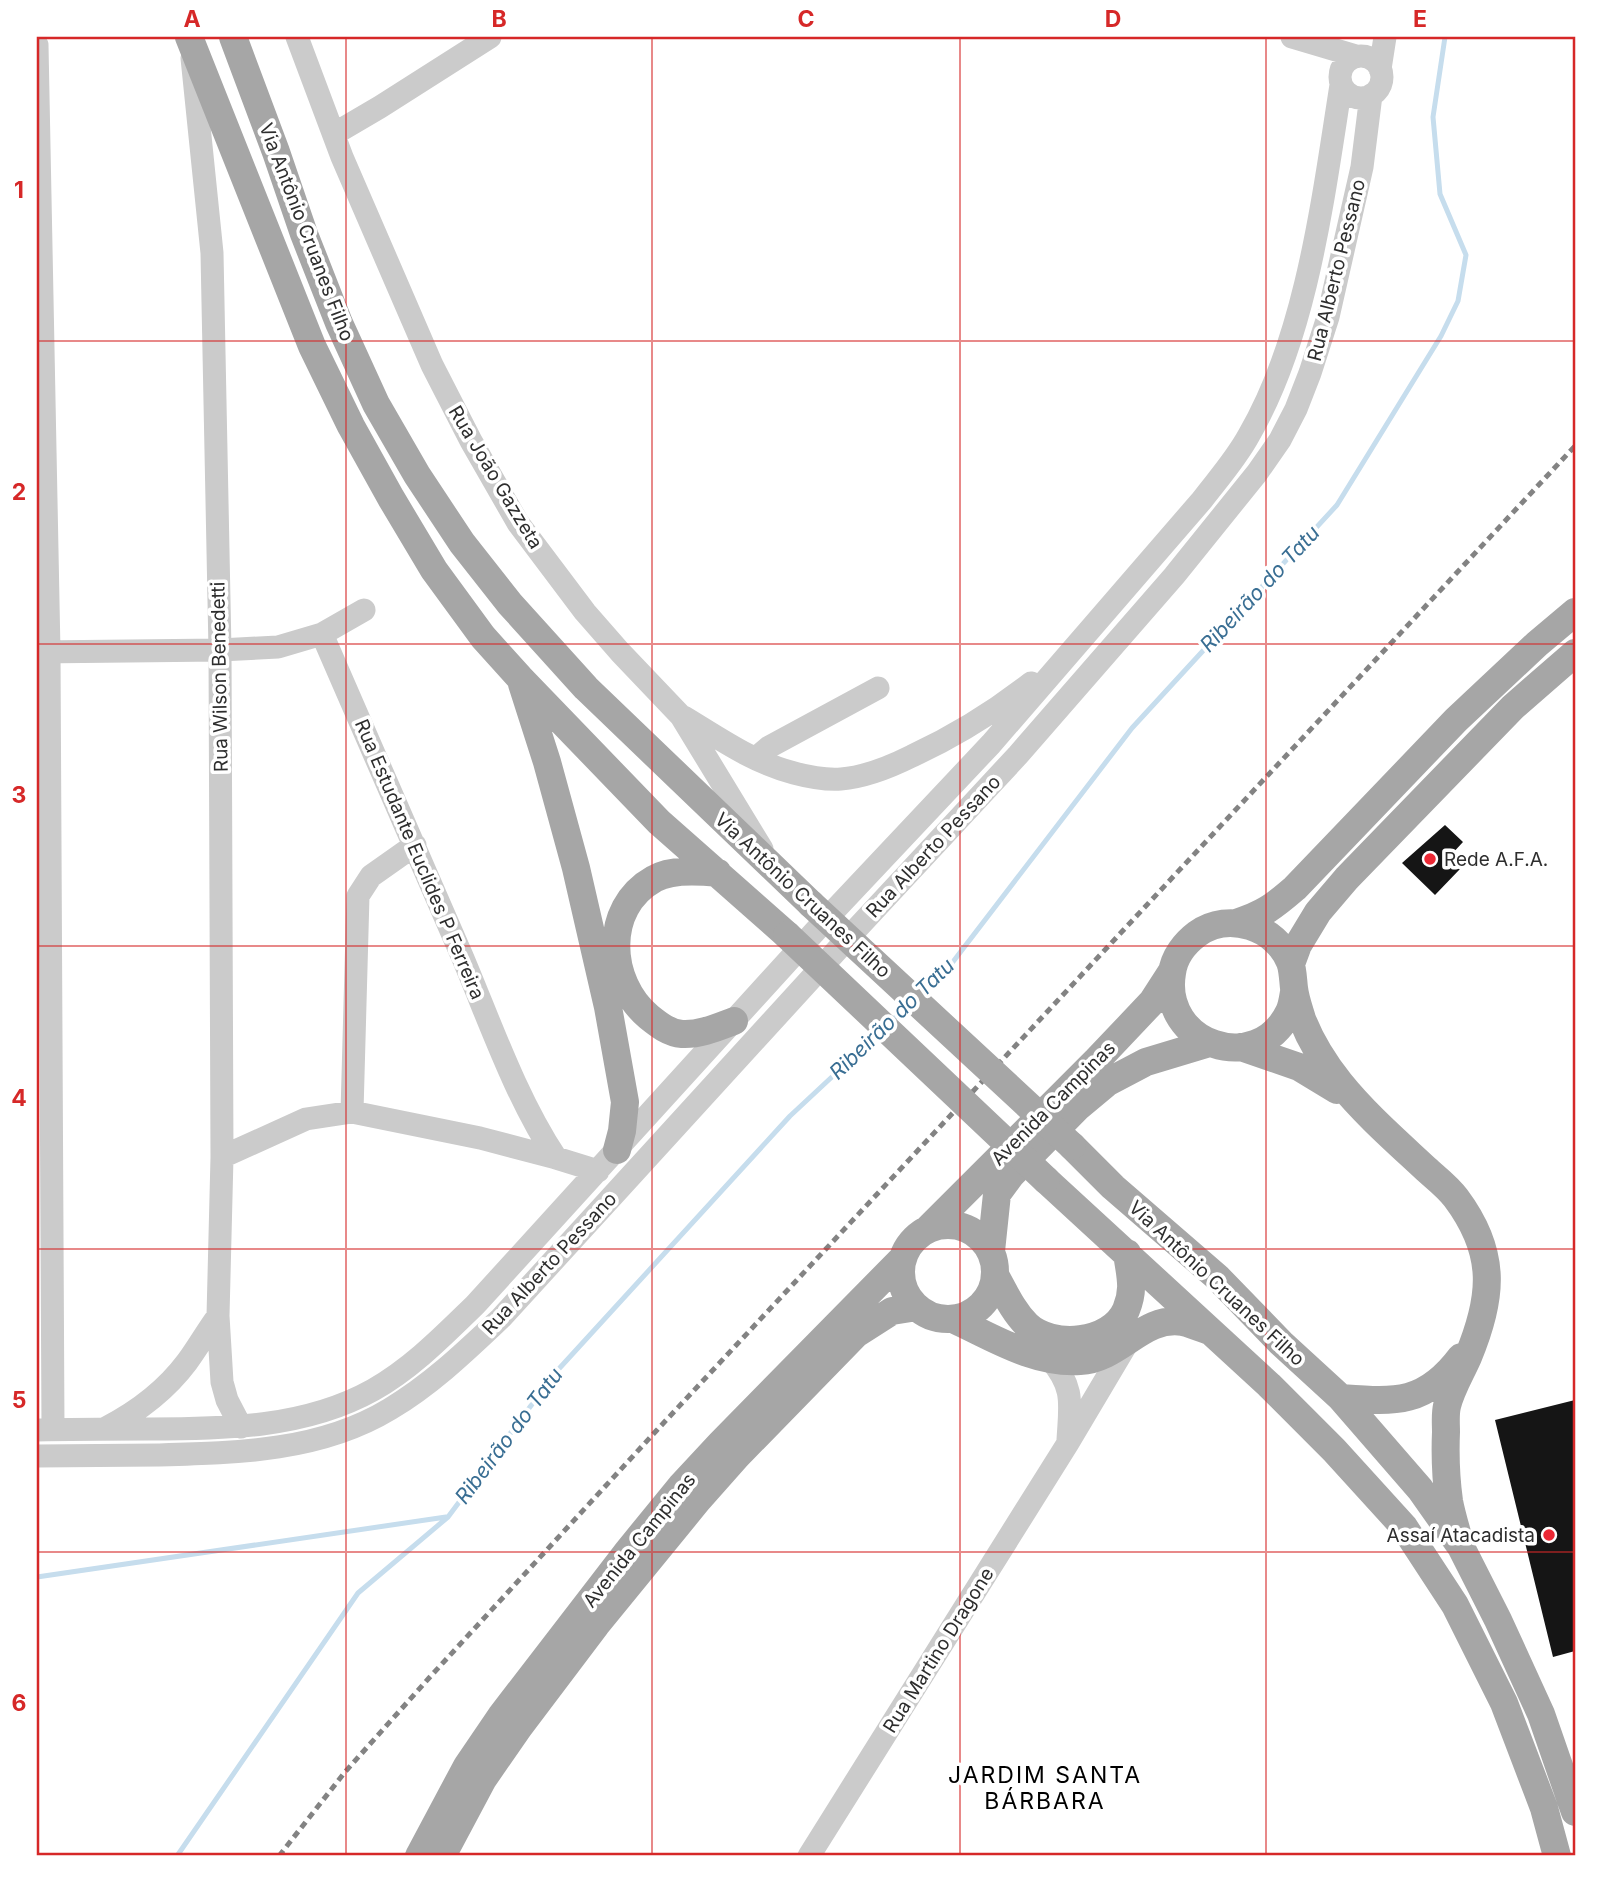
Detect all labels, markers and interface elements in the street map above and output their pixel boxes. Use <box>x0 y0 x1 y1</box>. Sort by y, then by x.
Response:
text: A <box>183 5 201 33</box>
text: B <box>491 5 507 33</box>
text: C <box>797 5 815 33</box>
text: D <box>1105 5 1121 33</box>
text: E <box>1413 5 1427 33</box>
street label: Via Antônio Cruanes Filho <box>254 120 359 344</box>
text: 1 <box>14 176 24 204</box>
street label: Rua Alberto Pessano <box>1303 177 1370 363</box>
street label: Rua João Gazzeta <box>444 402 547 553</box>
text: 2 <box>12 478 26 506</box>
water label: Ribeirão do Tatu <box>1195 520 1325 657</box>
street label: Rua Wilson Benedetti <box>206 582 233 772</box>
street label: Rua Estudante Euclides P Ferreira <box>350 716 489 1003</box>
street label: Rua Alberto Pessano <box>861 770 1005 922</box>
text: 3 <box>12 781 26 809</box>
street label: Via Antônio Cruanes Filho <box>710 808 895 983</box>
place label: Rede A.F.A. <box>1444 848 1548 871</box>
marker: Rede A.F.A. <box>1422 851 1438 867</box>
water label: Ribeirão do Tatu <box>824 953 959 1084</box>
street label: Avenida Campinas <box>987 1037 1120 1170</box>
text: 4 <box>11 1084 27 1112</box>
street label: Rua Alberto Pessano <box>477 1187 621 1339</box>
street label: Via Antônio Cruanes Filho <box>1124 1196 1309 1371</box>
water label: Ribeirão do Tatu <box>449 1363 568 1509</box>
text: 5 <box>12 1386 26 1414</box>
street label: Avenida Campinas <box>578 1469 701 1612</box>
place label: Assaí Atacadista <box>1387 1524 1535 1547</box>
marker: Assaí Atacadista <box>1541 1527 1557 1543</box>
street label: Rua Martino Dragone <box>878 1563 999 1737</box>
text: 6 <box>12 1689 26 1717</box>
district label: JARDIM SANTA BÁRBARA <box>948 1761 1142 1815</box>

